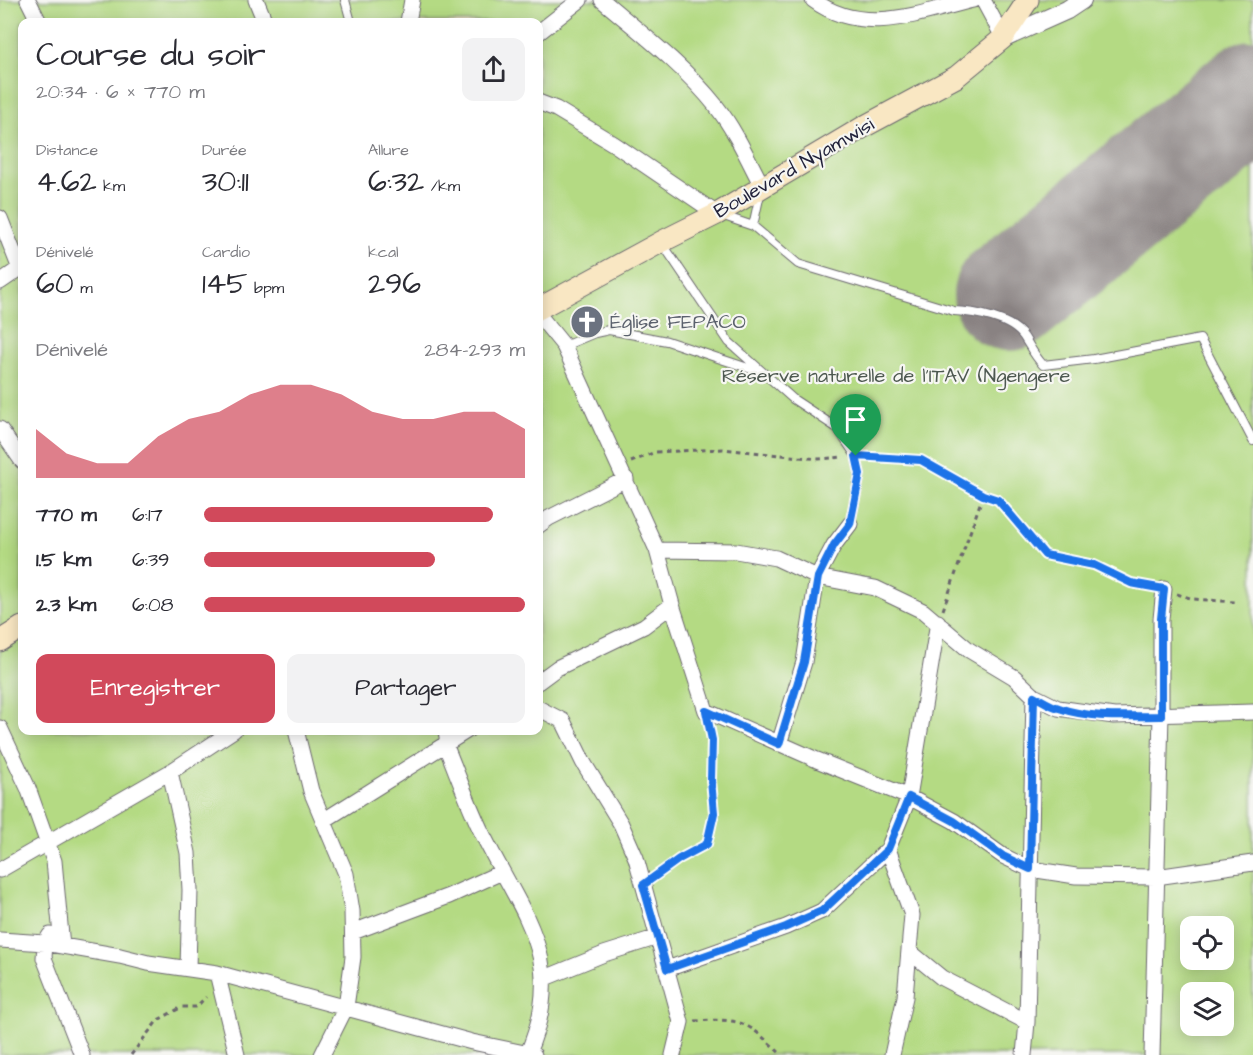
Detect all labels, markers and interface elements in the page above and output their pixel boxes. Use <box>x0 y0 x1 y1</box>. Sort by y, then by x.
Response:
text: Course du soir <box>36 32 266 78</box>
button: share <box>462 38 525 101</box>
text: 20:34 · 6 × 770 m <box>36 78 205 106</box>
street label: Boulevard Nyamwisi <box>709 111 880 226</box>
text: Distance <box>36 139 98 161</box>
text: Durée <box>202 139 247 161</box>
text: Allure <box>368 139 409 161</box>
text: 4.62 <box>36 161 97 203</box>
text: 30:11 <box>202 161 249 203</box>
text: 6:32 <box>368 161 424 203</box>
text: km <box>97 175 125 197</box>
text: /km <box>424 175 460 197</box>
text: Dénivelé <box>36 241 94 263</box>
text: Cardio <box>202 241 250 263</box>
text: kcal <box>368 241 399 263</box>
text: 60 <box>36 263 74 305</box>
text: 145 <box>202 263 248 305</box>
text: 296 <box>368 263 421 305</box>
text: m <box>74 277 93 299</box>
text: bpm <box>248 277 284 299</box>
church icon: Église FEPACO <box>569 304 605 340</box>
place label: Église FEPACO <box>610 308 746 337</box>
text: Dénivelé <box>36 336 108 364</box>
text: 284–293 m <box>424 336 525 364</box>
park label: Réserve naturelle de l'ITAV (Ngengere <box>722 362 1070 391</box>
pin <box>830 394 881 456</box>
icon: arrive <box>839 403 872 436</box>
text: 770 m <box>36 501 97 529</box>
text: 6:17 <box>132 501 163 529</box>
text: 1.5 km <box>36 546 91 574</box>
text: 6:39 <box>132 546 169 574</box>
text: 2.3 km <box>36 591 96 619</box>
text: 6:08 <box>132 591 173 619</box>
button: Enregistrer <box>36 654 275 723</box>
button: Partager <box>287 654 525 723</box>
map controls <box>1180 916 1234 1036</box>
button: locate <box>1180 916 1234 970</box>
button: layers <box>1180 982 1234 1036</box>

